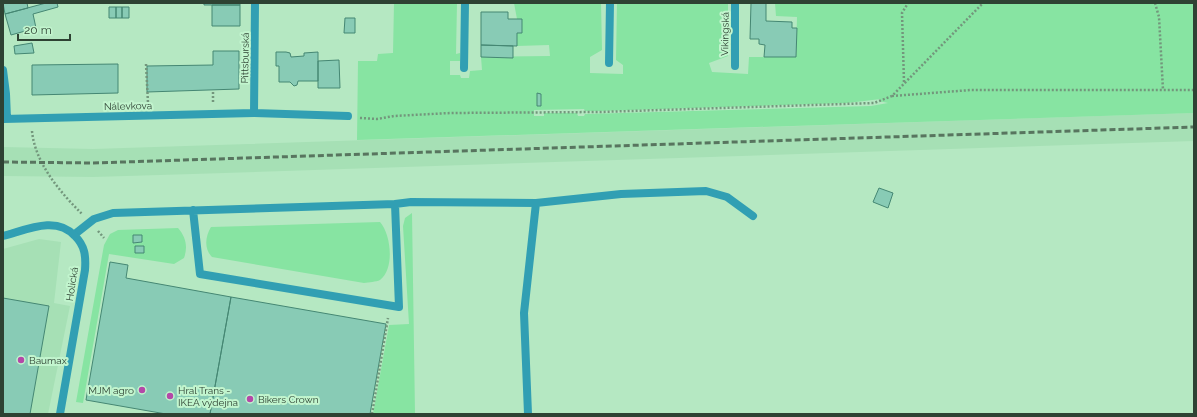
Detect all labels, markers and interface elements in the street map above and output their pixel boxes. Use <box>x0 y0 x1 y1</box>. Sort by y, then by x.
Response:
street label: Vikingská <box>719 12 731 56</box>
scale bar <box>18 16 70 42</box>
text: 20 m <box>24 23 52 37</box>
street label: Pittsburská <box>239 32 251 84</box>
street label: Nálevkova <box>104 100 152 112</box>
street label: Holická <box>64 266 80 302</box>
marker: Baumax <box>16 355 26 365</box>
place label: Baumax <box>29 355 67 366</box>
place label: MJM agro <box>88 385 134 396</box>
marker: MJM agro <box>137 385 147 395</box>
place label: Hral Trans - IKEA výdejna <box>178 385 238 408</box>
marker: Hral Trans - IKEA výdejna <box>165 391 175 401</box>
marker: Bikers Crown <box>245 394 255 404</box>
place label: Bikers Crown <box>258 394 319 405</box>

